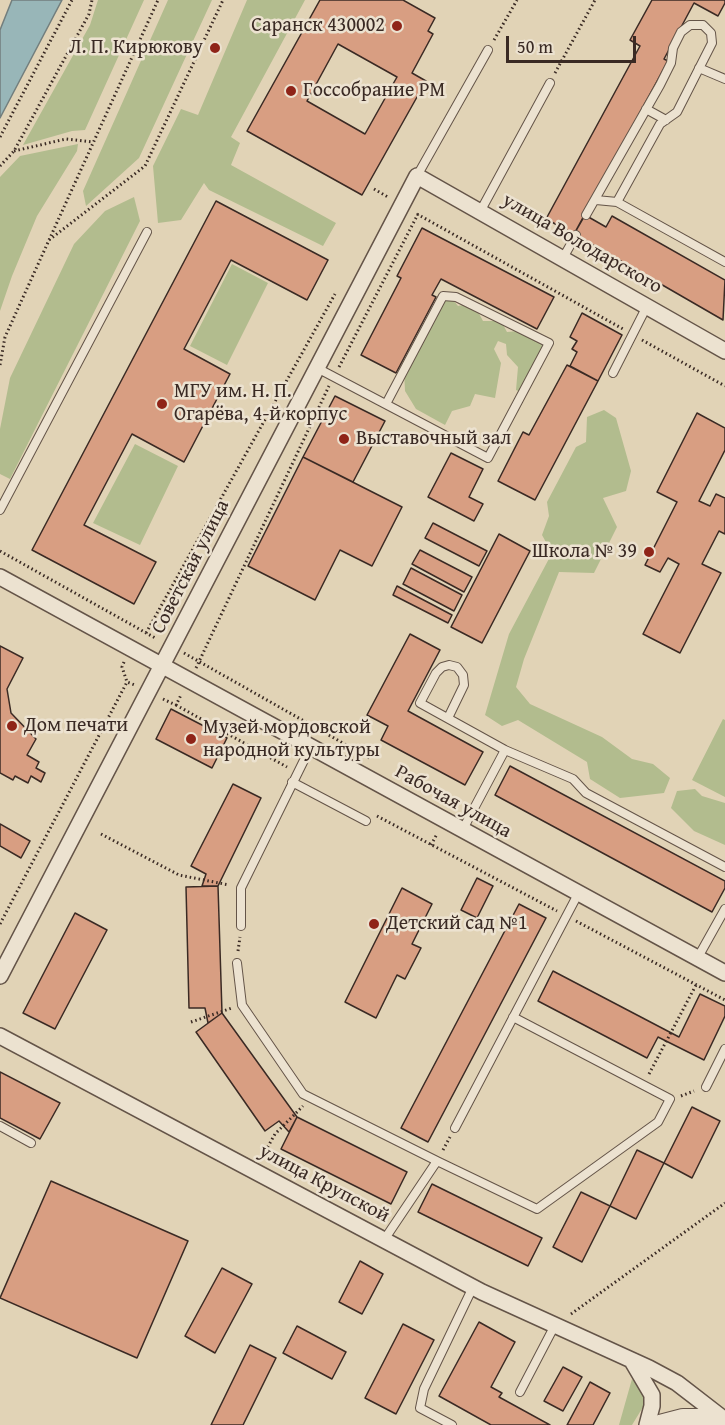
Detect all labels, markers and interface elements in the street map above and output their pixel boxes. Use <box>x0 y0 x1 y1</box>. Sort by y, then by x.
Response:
place label: Саранск 430002 <box>251 14 385 38</box>
marker: Саранск 430002 <box>390 19 404 33</box>
scale bar <box>509 24 640 62</box>
text: 50 m <box>517 33 553 60</box>
place label: Л. П. Кирюкову <box>69 36 203 60</box>
marker: Л. П. Кирюкову <box>208 41 222 55</box>
place label: Госсобрание РМ <box>303 79 445 103</box>
marker: Госсобрание РМ <box>284 84 298 98</box>
street label: улица Володарского <box>498 188 666 300</box>
place label: МГУ им. Н. П. Огарёва, 4-й корпус <box>174 380 347 427</box>
marker: МГУ им. Н. П. Огарёва, 4-й корпус <box>155 397 169 411</box>
place label: Выставочный зал <box>356 427 511 451</box>
marker: Выставочный зал <box>337 432 351 446</box>
street label: Советская улица <box>147 496 235 638</box>
place label: Школа № 39 <box>532 540 637 564</box>
marker: Школа № 39 <box>642 545 656 559</box>
place label: Дом печати <box>24 714 128 738</box>
place label: Музей мордовской народной культуры <box>203 716 380 763</box>
marker: Дом печати <box>5 719 19 733</box>
marker: Музей мордовской народной культуры <box>184 732 198 746</box>
street label: Рабочая улица <box>391 760 515 844</box>
place label: Детский сад №1 <box>386 912 528 936</box>
marker: Детский сад №1 <box>367 917 381 931</box>
street label: улица Крупской <box>255 1140 393 1228</box>

